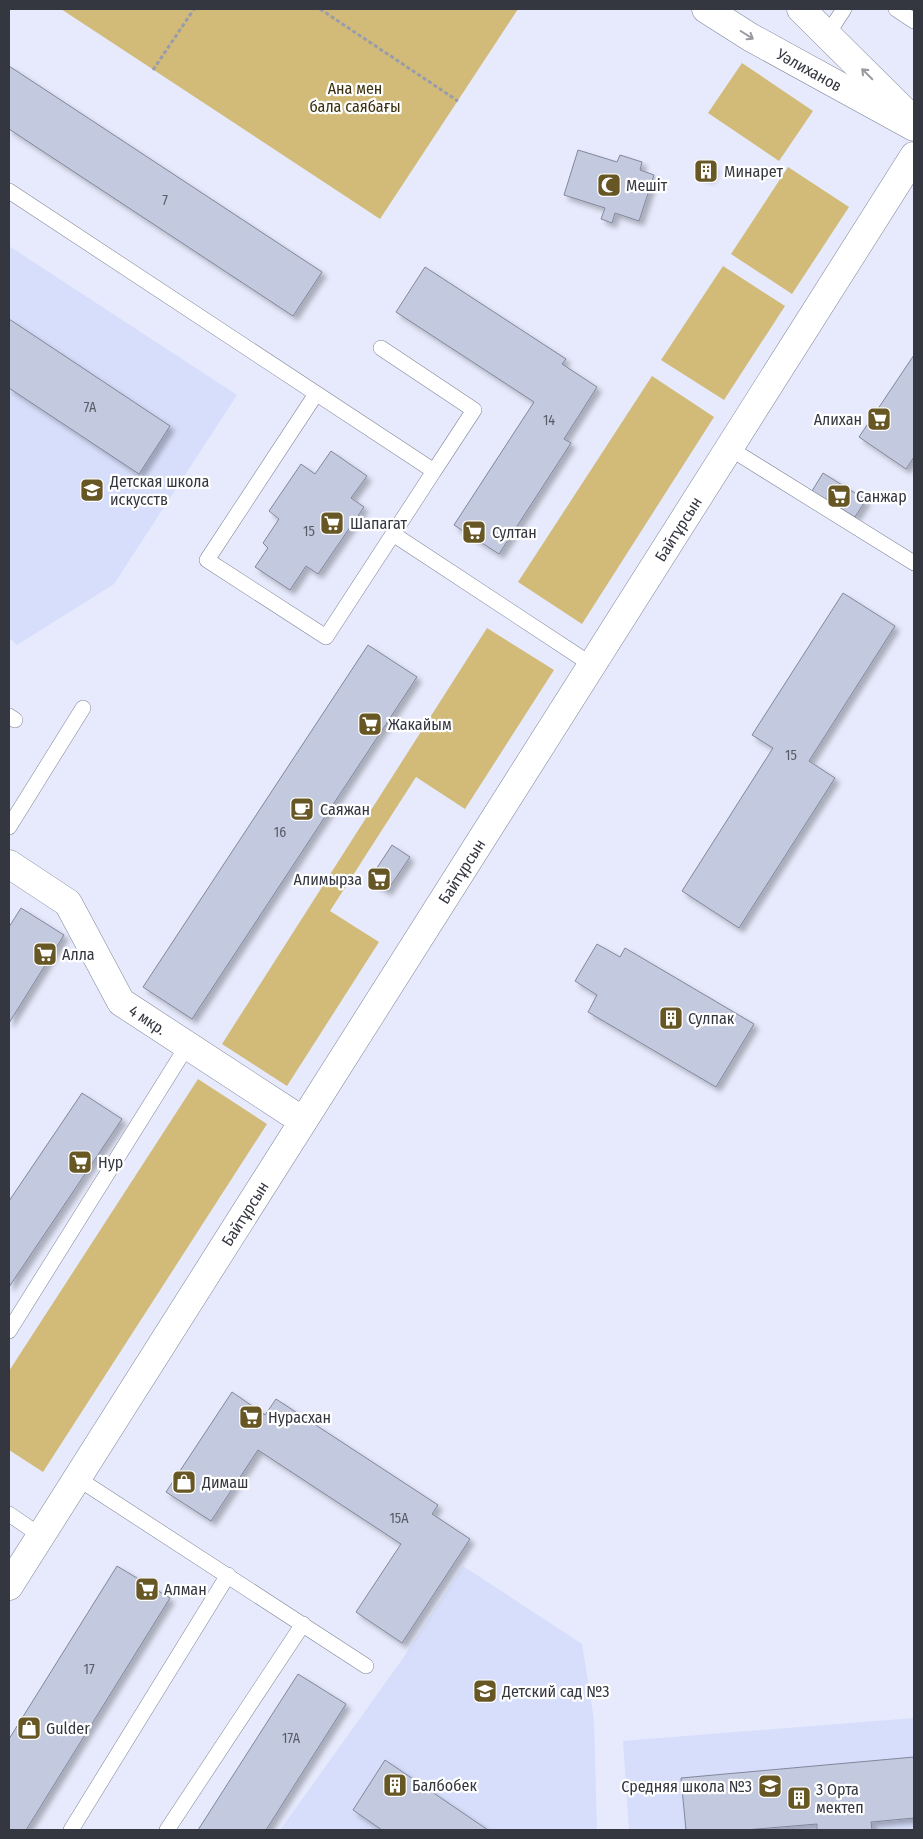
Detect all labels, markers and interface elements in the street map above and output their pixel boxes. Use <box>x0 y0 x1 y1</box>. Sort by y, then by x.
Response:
one-way arrow <box>740 31 754 41</box>
street label: Уәлиханов <box>772 44 845 96</box>
one-way arrow <box>861 68 873 80</box>
park label: Ана мен бала саябағы <box>309 79 401 116</box>
building icon: Минарет <box>693 158 719 184</box>
place label: Минарет <box>724 162 783 181</box>
mosque icon: Мешіт <box>596 172 622 198</box>
place label: Мешіт <box>626 176 668 195</box>
house number: 7 <box>162 192 168 209</box>
house number: 7А <box>84 399 97 416</box>
supermarket icon: Алихан <box>866 406 892 432</box>
place label: Алихан <box>814 410 862 429</box>
house number: 14 <box>543 412 555 429</box>
place label: Детская школа искусств <box>109 472 209 509</box>
school or university icon: Детская школа искусств <box>79 477 105 503</box>
supermarket icon: Санжар <box>826 483 852 509</box>
place label: Санжар <box>856 487 907 506</box>
street label: Байтұрсын <box>651 493 706 565</box>
supermarket icon: Шапагат <box>319 510 345 536</box>
place label: Шапагат <box>350 514 407 533</box>
supermarket icon: Султан <box>461 519 487 545</box>
house number: 15 <box>303 523 315 540</box>
place label: Султан <box>492 523 537 542</box>
supermarket icon: Жакайым <box>357 711 383 737</box>
place label: Жакайым <box>388 715 452 734</box>
house number: 15 <box>785 747 797 764</box>
cafe icon: Саяжан <box>289 796 315 822</box>
place label: Саяжан <box>320 800 370 819</box>
house number: 16 <box>274 824 286 841</box>
street label: Байтұрсын <box>434 835 489 907</box>
supermarket icon: Алимырза <box>366 866 392 892</box>
place label: Алимырза <box>294 870 362 889</box>
supermarket icon: Алла <box>32 941 58 967</box>
place label: Алла <box>62 945 95 964</box>
street label: 4 мкр. <box>125 1001 170 1039</box>
building icon: Сулпак <box>658 1005 684 1031</box>
place label: Сулпак <box>688 1009 735 1028</box>
supermarket icon: Нур <box>67 1149 93 1175</box>
place label: Нур <box>98 1153 123 1172</box>
street label: Байтұрсын <box>218 1178 273 1250</box>
supermarket icon: Нурасхан <box>238 1404 264 1430</box>
place label: Нурасхан <box>268 1408 331 1427</box>
shop icon: Димаш <box>171 1469 197 1495</box>
place label: Димаш <box>201 1473 249 1492</box>
house number: 15А <box>389 1510 409 1527</box>
supermarket icon: Алман <box>134 1576 160 1602</box>
place label: Алман <box>164 1580 207 1599</box>
house number: 17 <box>83 1661 95 1678</box>
school or university icon: Детский сад №3 <box>472 1678 498 1704</box>
place label: Детский сад №3 <box>501 1682 610 1701</box>
shop icon: Gulder <box>16 1715 42 1741</box>
place label: Gulder <box>46 1719 90 1738</box>
house number: 17А <box>282 1730 301 1747</box>
building icon: Балбобек <box>382 1772 408 1798</box>
school or university icon: Средняя школа №3 <box>757 1773 783 1799</box>
place label: Балбобек <box>412 1776 477 1795</box>
place label: Средняя школа №3 <box>621 1777 752 1796</box>
place label: 3 Орта мектеп <box>816 1780 864 1817</box>
building icon: 3 Орта мектеп <box>786 1785 812 1811</box>

